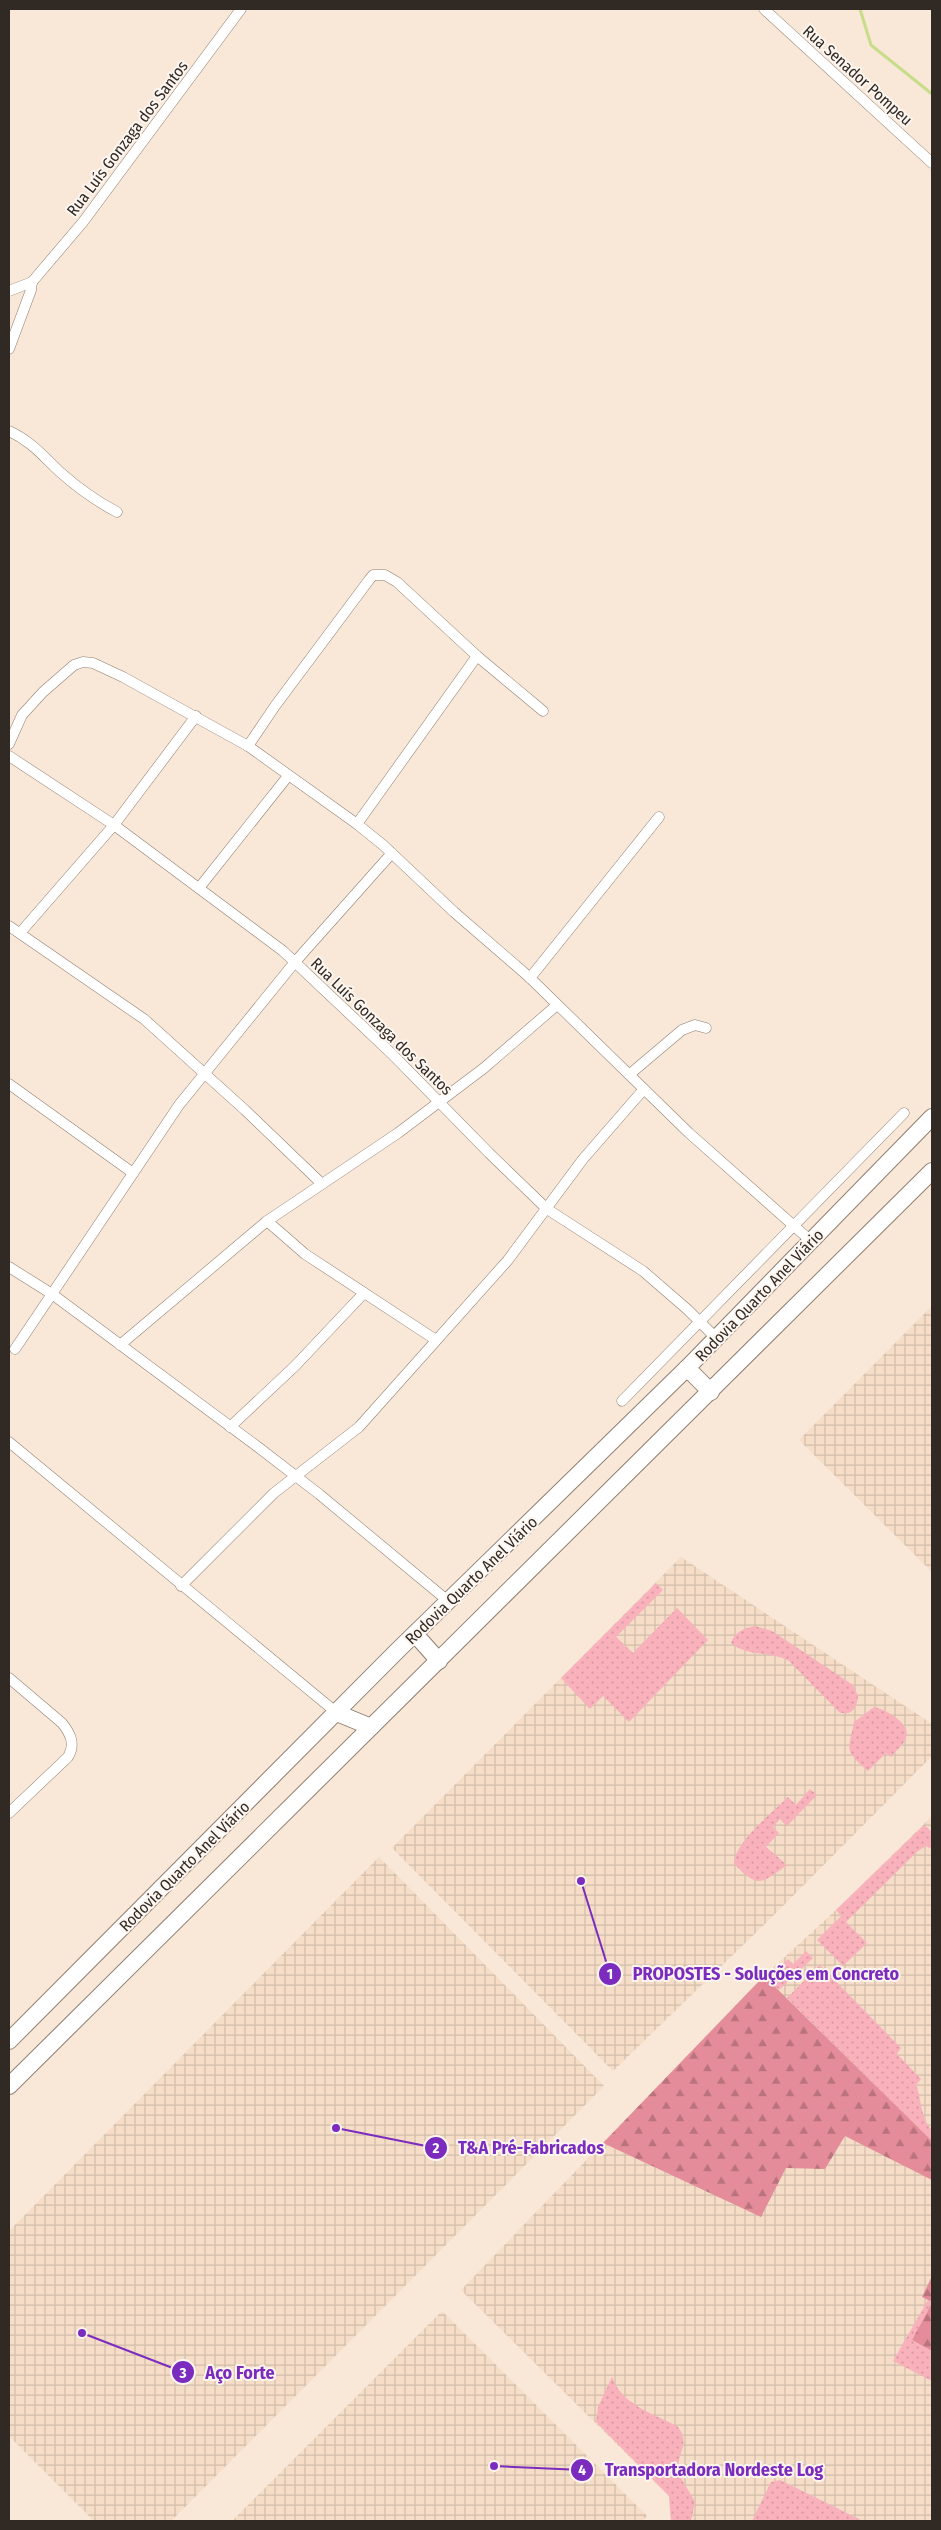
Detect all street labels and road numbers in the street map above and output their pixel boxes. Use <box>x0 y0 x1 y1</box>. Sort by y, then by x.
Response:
street label: Rua Senador Pompeu <box>799 21 916 129</box>
street label: Rua Luís Gonzaga dos Santos <box>63 57 192 220</box>
street label: Rua Luís Gonzaga dos Santos <box>307 954 456 1099</box>
street label: Rodovia Quarto Anel Viário <box>691 1225 827 1365</box>
street label: Rodovia Quarto Anel Viário <box>401 1512 541 1648</box>
street label: Rodovia Quarto Anel Viário <box>115 1797 253 1935</box>

